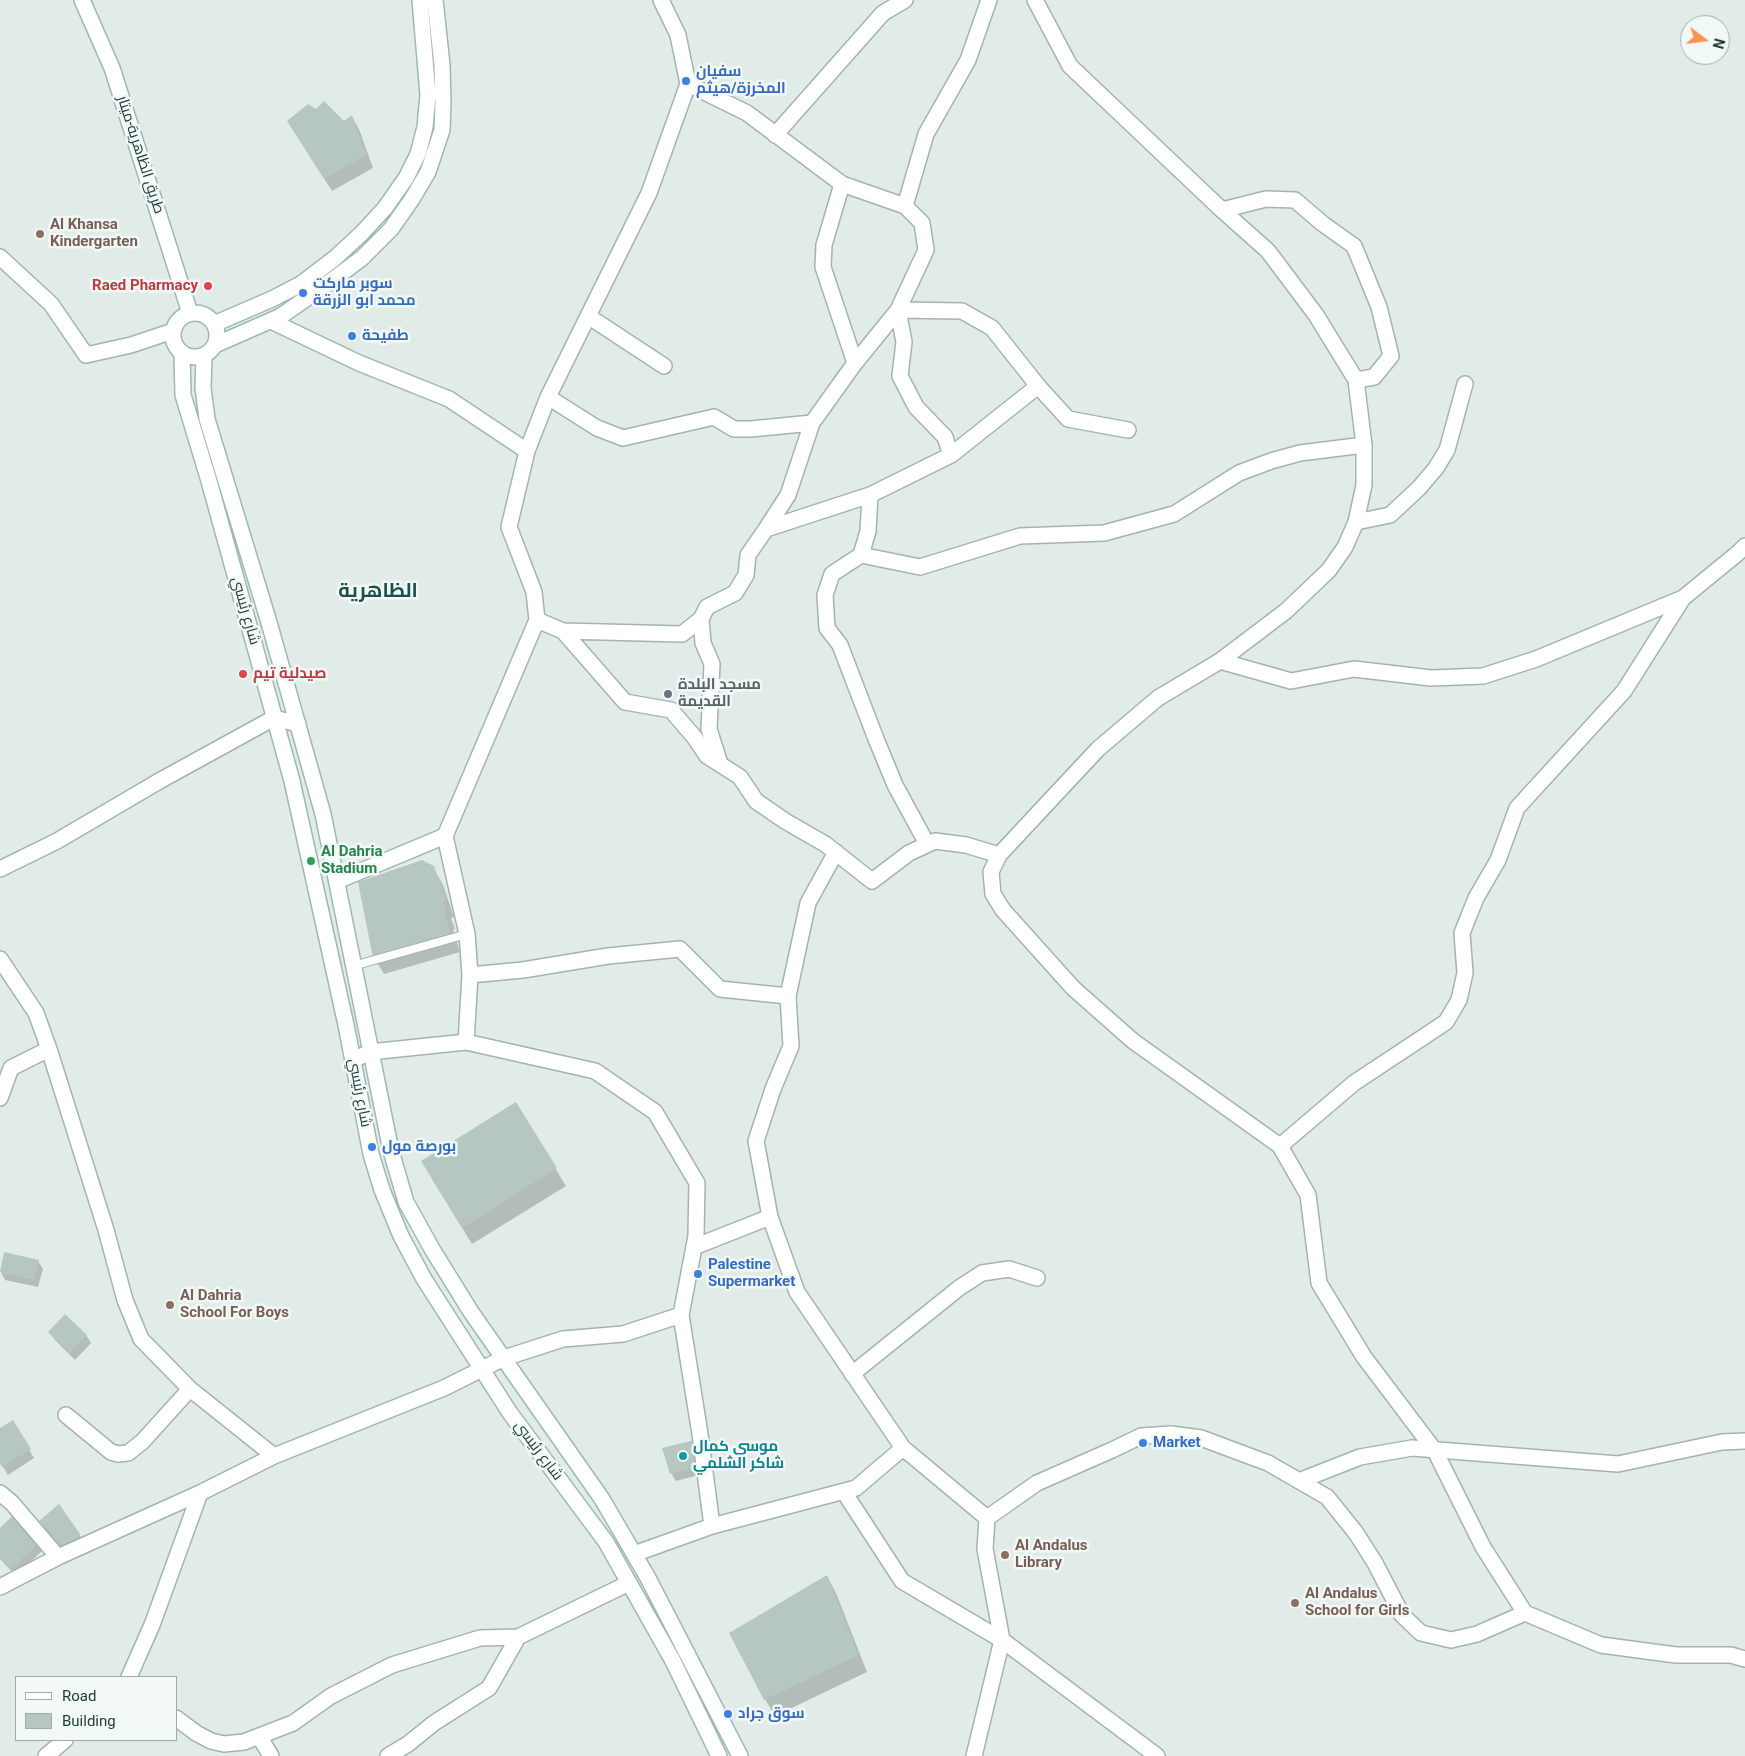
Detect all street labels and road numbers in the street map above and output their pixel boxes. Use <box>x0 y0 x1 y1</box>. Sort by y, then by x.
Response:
street label: طريق الظاهرية-ميتار <box>112 94 168 216</box>
street label: شارع رئيسي <box>227 575 263 647</box>
street label: شارع رئيسي <box>344 1057 374 1129</box>
street label: شارع رئيسي <box>510 1418 566 1484</box>

